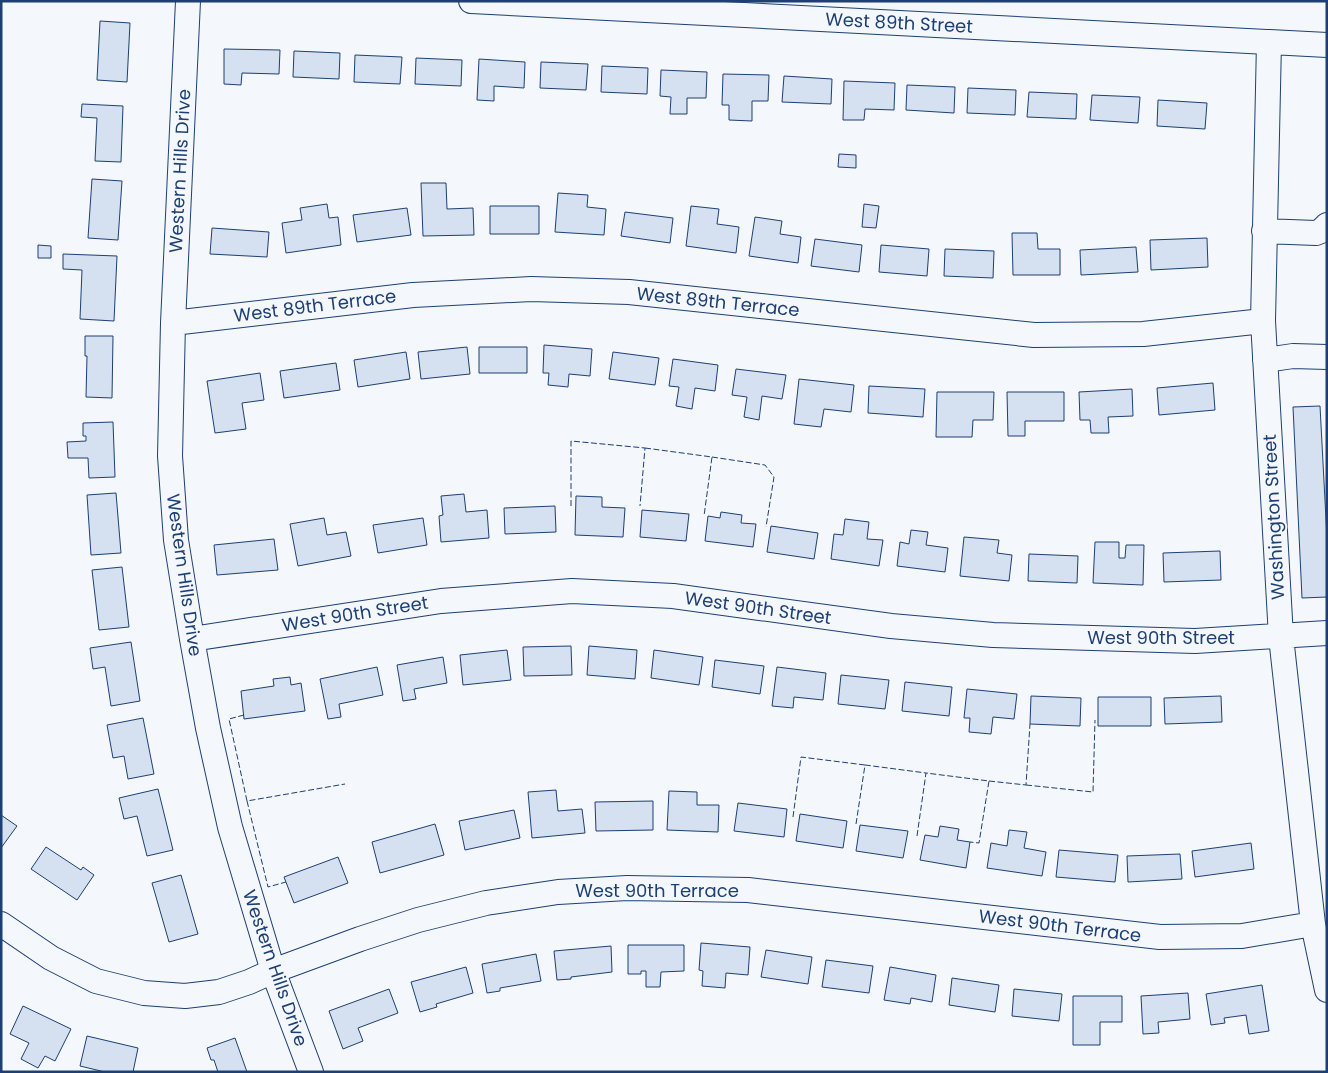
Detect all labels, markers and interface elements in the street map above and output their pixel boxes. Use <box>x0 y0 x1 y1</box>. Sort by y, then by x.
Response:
street label: West 89th Street <box>825 6 973 39</box>
street label: Western Hills Drive <box>163 88 196 253</box>
street label: West 89th Terrace <box>635 281 801 322</box>
street label: West 89th Terrace <box>232 283 398 328</box>
street label: Washington Street <box>1257 434 1290 601</box>
street label: Western Hills Drive <box>161 492 208 658</box>
street label: West 90th Street <box>683 585 833 630</box>
street label: West 90th Street <box>280 590 430 637</box>
street label: West 90th Street <box>1087 625 1235 650</box>
street label: West 90th Terrace <box>575 878 739 903</box>
street label: Western Hills Drive <box>237 886 314 1049</box>
street label: West 90th Terrace <box>977 903 1143 948</box>

